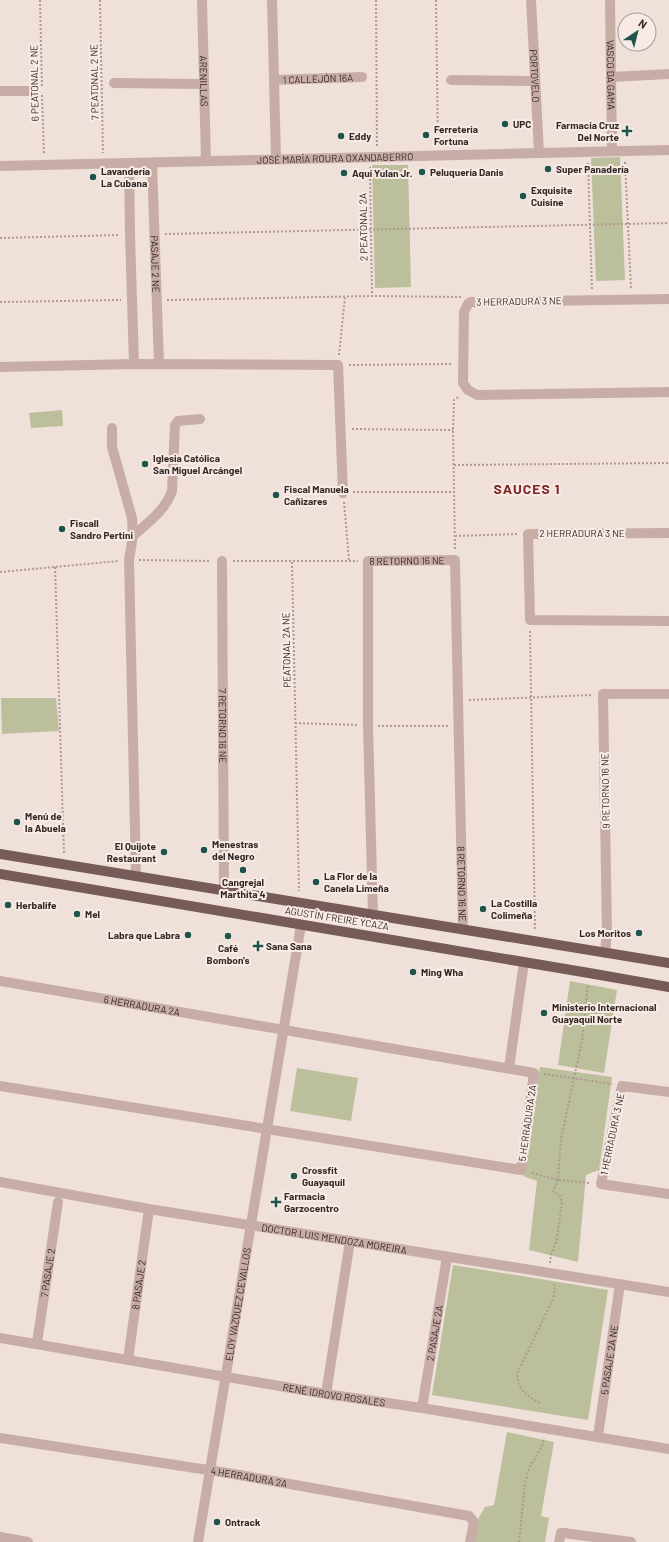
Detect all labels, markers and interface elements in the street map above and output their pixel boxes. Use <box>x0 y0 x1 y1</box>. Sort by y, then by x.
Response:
north arrow <box>617 12 657 52</box>
text: N <box>636 16 650 31</box>
street label: VASCO DA GAMA <box>605 40 617 110</box>
street label: 7 PEATONAL 2 NE <box>87 44 101 120</box>
street label: 6 PEATONAL 2 NE <box>27 45 41 121</box>
street label: PORTOVELO <box>528 49 542 103</box>
street label: ARENILLAS <box>197 55 211 107</box>
street label: 1 CALLEJÓN 16A <box>283 71 353 86</box>
place label: UPC <box>513 118 531 130</box>
marker: UPC <box>500 119 510 129</box>
place label: Farmacia Cruz Del Norte <box>556 119 620 143</box>
place label: Ferretería Fortuna <box>434 123 478 147</box>
marker: Farmacia Cruz Del Norte <box>622 126 632 136</box>
place label: Eddy <box>349 130 371 142</box>
marker: Ferretería Fortuna <box>421 130 431 140</box>
marker: Eddy <box>336 131 346 141</box>
street label: JOSÉ MARÍA ROURA OXANDABERRO <box>256 150 413 166</box>
place label: Super Panadería <box>556 163 629 175</box>
marker: Super Panadería <box>543 164 553 174</box>
place label: Lavandería La Cubana <box>101 165 150 189</box>
place label: Peluquería Danis <box>430 166 504 178</box>
place label: Aquí Yulan Jr. <box>352 167 413 179</box>
marker: Peluquería Danis <box>417 167 427 177</box>
marker: Aquí Yulan Jr. <box>339 168 349 178</box>
marker: Lavandería La Cubana <box>88 172 98 182</box>
place label: Exquisite Cuisine <box>531 184 573 208</box>
marker: Exquisite Cuisine <box>518 191 528 201</box>
street label: 2 PEATONAL 2A <box>356 193 370 261</box>
street label: PASAJE 2 NE <box>149 235 163 293</box>
street label: 3 HERRADURA 3 NE <box>476 294 562 308</box>
place label: Iglesia Católica San Miguel Arcángel <box>153 452 242 476</box>
marker: Iglesia Católica San Miguel Arcángel <box>140 459 150 469</box>
district label: SAUCES 1 <box>493 480 561 497</box>
place label: Fiscal Manuela Cañizares <box>284 483 349 507</box>
marker: Fiscal Manuela Cañizares <box>271 490 281 500</box>
place label: Fiscall Sandro Pertini <box>70 517 133 541</box>
marker: Fiscall Sandro Pertini <box>57 524 67 534</box>
street label: 2 HERRADURA 3 NE <box>539 527 625 539</box>
street label: 8 RETORNO 16 NE <box>369 554 445 567</box>
street label: PEATONAL 2A NE <box>279 612 293 688</box>
street label: 7 RETORNO 16 NE <box>217 689 229 763</box>
street label: 9 RETORNO 16 NE <box>598 753 612 829</box>
place label: Menú de la Abuela <box>25 810 66 834</box>
marker: Menú de la Abuela <box>12 817 22 827</box>
place label: Menestras del Negro <box>212 838 258 862</box>
place label: El Quijote Restaurant <box>107 840 157 864</box>
marker: Menestras del Negro <box>199 845 209 855</box>
street label: 8 RETORNO 16 NE <box>455 846 469 922</box>
marker: El Quijote Restaurant <box>159 847 169 857</box>
marker: Cangrejal Marthita 4 <box>238 865 248 875</box>
place label: La Flor de la Canela Limeña <box>324 870 389 894</box>
place label: Cangrejal Marthita 4 <box>220 876 266 900</box>
marker: La Flor de la Canela Limeña <box>311 877 321 887</box>
place label: La Costilla Colimeña <box>491 897 537 921</box>
place label: Herbalife <box>16 899 57 911</box>
marker: Herbalife <box>3 900 13 910</box>
street label: AGUSTÍN FREIRE YCAZA <box>284 904 390 932</box>
marker: La Costilla Colimeña <box>478 904 488 914</box>
place label: Mel <box>85 908 100 920</box>
marker: Mel <box>72 909 82 919</box>
place label: Los Moritos <box>579 927 631 939</box>
marker: Los Moritos <box>634 928 644 938</box>
place label: Labra que Labra <box>108 929 180 941</box>
marker: Labra que Labra <box>183 930 193 940</box>
marker: Café Bombon's <box>223 931 233 941</box>
place label: Sana Sana <box>266 940 312 952</box>
marker: Sana Sana <box>253 941 263 951</box>
place label: Café Bombon's <box>207 942 249 966</box>
place label: Ming Wha <box>421 966 463 978</box>
marker: Ming Wha <box>408 967 418 977</box>
street label: 6 HERRADURA 2A <box>103 993 181 1018</box>
place label: Ministerio Internacional Guayaquil Norte <box>552 1001 656 1025</box>
marker: Ministerio Internacional Guayaquil Norte <box>539 1008 549 1018</box>
street label: 5 HERRADURA 2A <box>516 1084 538 1162</box>
street label: 1 HERRADURA 3 NE <box>597 1092 627 1176</box>
place label: Crossfit Guayaquil <box>302 1164 345 1188</box>
marker: Crossfit Guayaquil <box>289 1171 299 1181</box>
place label: Farmacia Garzocentro <box>284 1190 339 1214</box>
marker: Farmacia Garzocentro <box>271 1197 281 1207</box>
street label: DOCTOR LUIS MENDOZA MOREIRA <box>261 1221 408 1256</box>
street label: 7 PASAJE 2 <box>38 1247 57 1298</box>
street label: ELOY VAZQUEZ CEVALLOS <box>222 1247 253 1362</box>
street label: 8 PASAJE 2 <box>129 1259 148 1310</box>
street label: 2 PASAJE 2A <box>424 1304 445 1362</box>
street label: 5 PASAJE 2A NE <box>598 1324 620 1396</box>
street label: RENÉ IDROVO ROSALES <box>282 1381 386 1409</box>
street label: 4 HERRADURA 2A <box>210 1464 288 1489</box>
place label: Ontrack <box>225 1516 261 1528</box>
marker: Ontrack <box>212 1517 222 1527</box>

